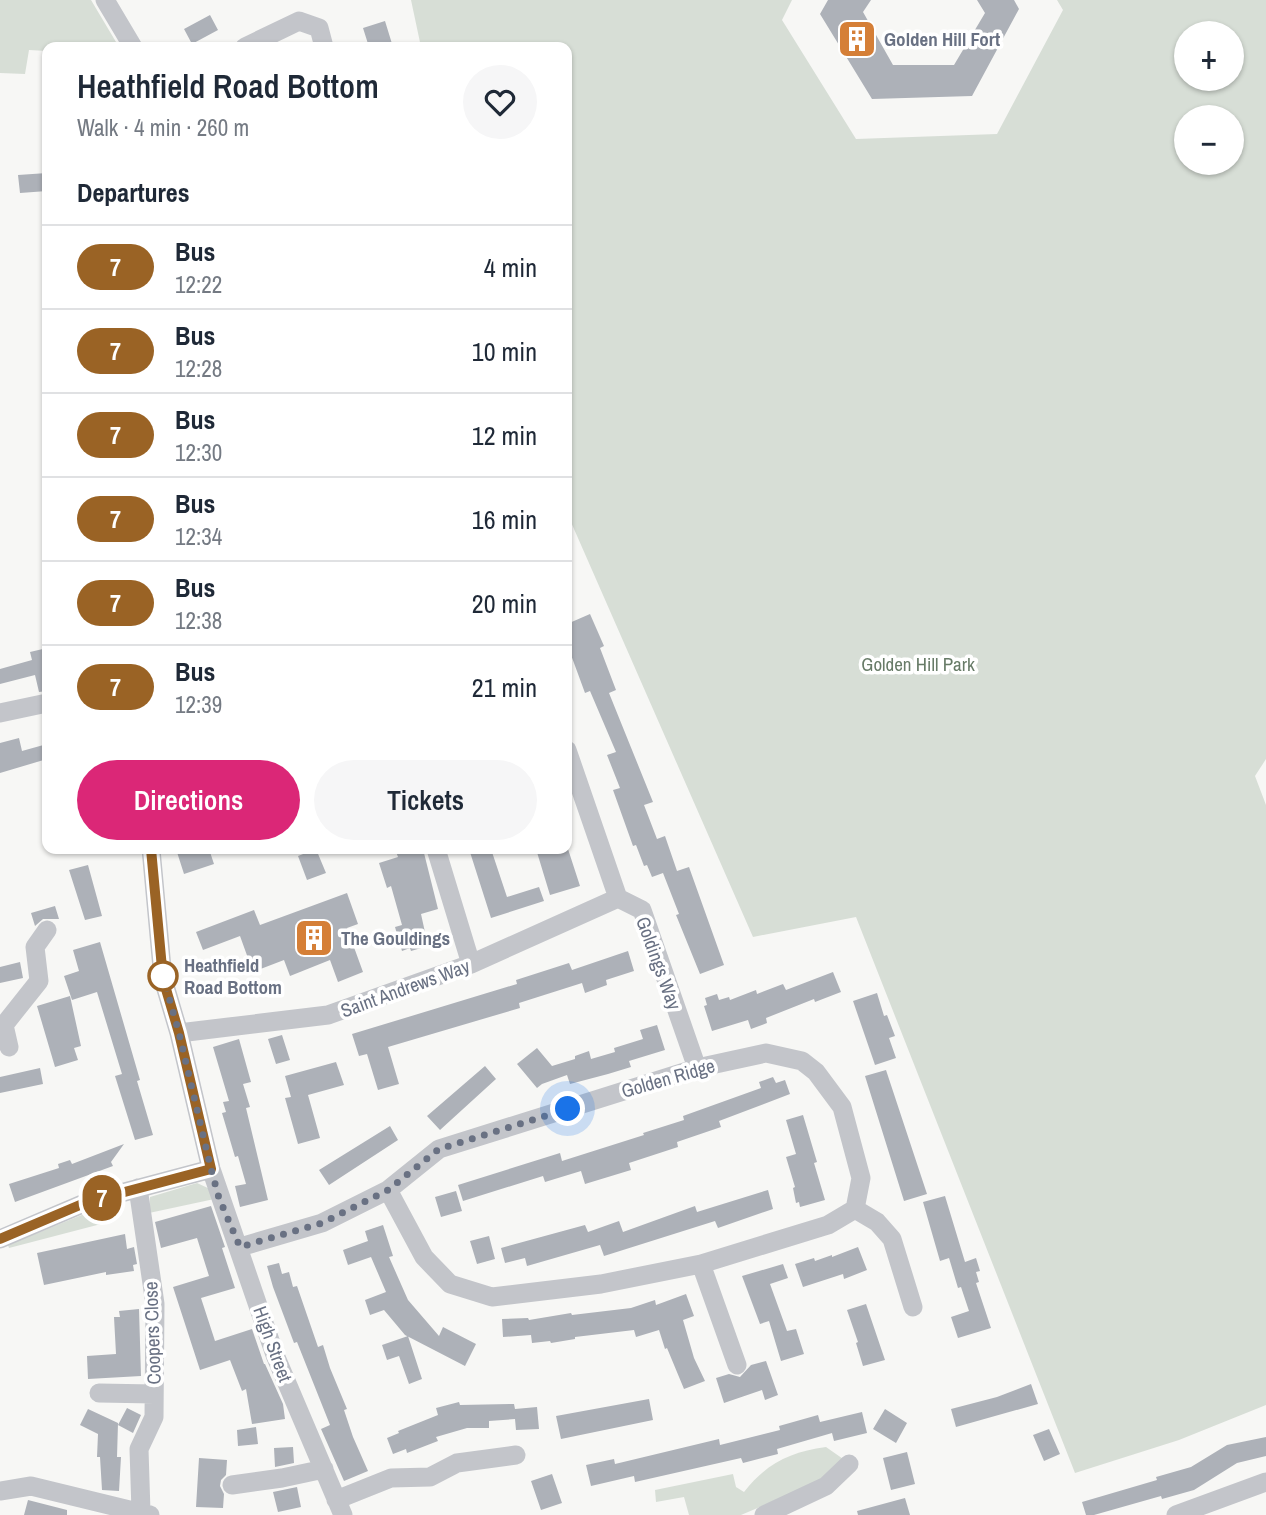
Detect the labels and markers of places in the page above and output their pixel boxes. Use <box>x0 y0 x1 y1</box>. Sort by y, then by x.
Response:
building icon: Golden Hill Fort <box>836 18 878 60</box>
place label: Golden Hill Fort <box>884 26 1000 52</box>
building icon: The Gouldings <box>293 917 335 959</box>
place label: The Gouldings <box>341 925 450 951</box>
place label: Heathfield Road Bottom <box>184 952 282 1000</box>
marker: Heathfield Road Bottom <box>148 961 178 991</box>

